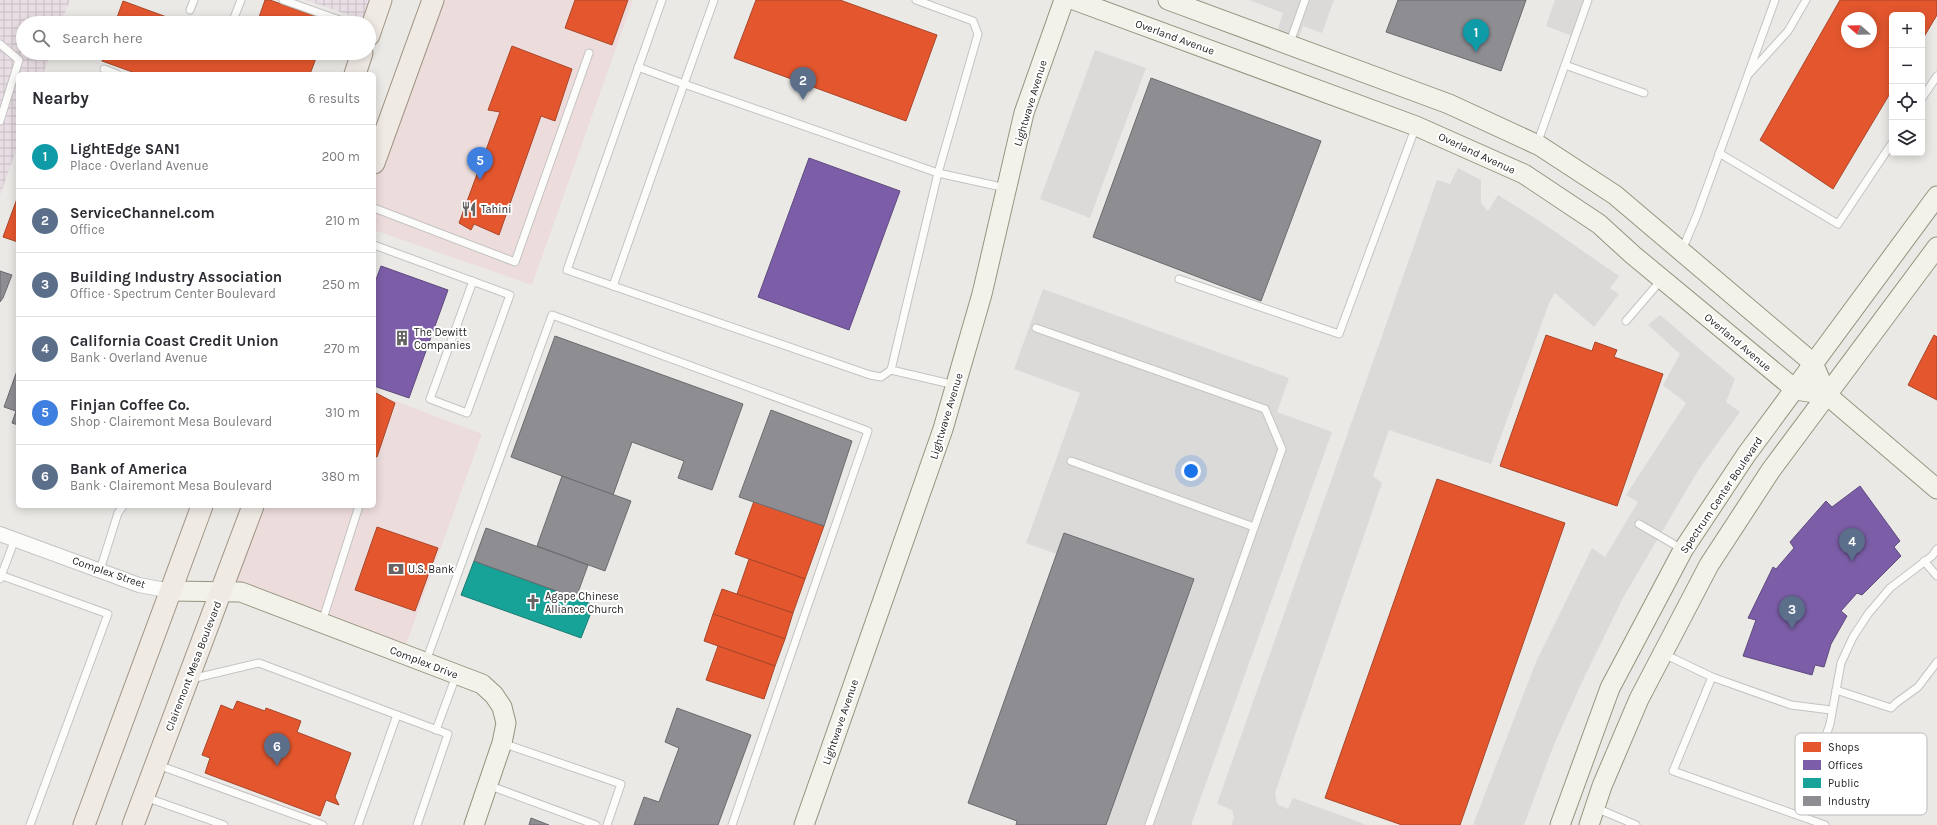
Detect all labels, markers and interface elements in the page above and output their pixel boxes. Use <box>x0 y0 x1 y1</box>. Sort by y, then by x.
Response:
north arrow <box>1841 12 1877 48</box>
map controls <box>1889 12 1925 156</box>
button: + <box>1889 12 1925 48</box>
search box <box>16 16 376 60</box>
street label: Overland Avenue <box>1133 17 1217 58</box>
pin: 1 <box>1463 19 1489 52</box>
icon: search <box>30 27 52 49</box>
text: Search here <box>62 29 143 47</box>
button: − <box>1889 48 1925 84</box>
street label: Lightwave Avenue <box>1011 58 1050 148</box>
pin: 2 <box>790 67 816 100</box>
button: locate <box>1889 84 1925 120</box>
text: Nearby <box>32 88 89 108</box>
text: 6 results <box>308 91 360 106</box>
button: layers <box>1889 120 1925 156</box>
street label: Overland Avenue <box>1436 130 1518 177</box>
text: LightEdge SAN1 <box>70 140 180 158</box>
pin: 5 <box>467 147 493 180</box>
text: 1 <box>43 149 47 164</box>
text: 200 m <box>322 149 360 164</box>
text: Place · Overland Avenue <box>70 158 208 173</box>
restaurant icon: Tahini <box>460 200 478 218</box>
place label: Tahini <box>481 203 511 216</box>
text: ServiceChannel.com <box>70 204 215 222</box>
text: 2 <box>41 213 49 228</box>
text: 210 m <box>325 213 360 228</box>
text: Office <box>70 222 105 237</box>
text: Building Industry Association <box>70 268 282 286</box>
text: 3 <box>41 277 49 292</box>
text: 250 m <box>322 277 360 292</box>
text: Office · Spectrum Center Boulevard <box>70 286 276 301</box>
street label: Overland Avenue <box>1702 311 1774 374</box>
place label: The Dewitt Companies <box>414 326 471 352</box>
building icon: The Dewitt Companies <box>393 329 411 347</box>
text: California Coast Credit Union <box>70 332 279 350</box>
text: 4 <box>41 341 49 356</box>
text: 270 m <box>323 341 360 356</box>
text: Bank · Overland Avenue <box>70 350 207 365</box>
street label: Lightwave Avenue <box>927 371 966 461</box>
text: Finjan Coffee Co. <box>70 396 189 414</box>
text: 5 <box>41 405 49 420</box>
text: 310 m <box>325 405 360 420</box>
text: Shop · Clairemont Mesa Boulevard <box>70 414 272 429</box>
street label: Spectrum Center Boulevard <box>1677 435 1765 556</box>
text: Bank of America <box>70 460 187 478</box>
your location <box>1181 461 1201 481</box>
text: 6 <box>41 469 49 484</box>
text: 380 m <box>321 469 360 484</box>
text: Bank · Clairemont Mesa Boulevard <box>70 478 272 493</box>
pin: 4 <box>1839 528 1865 561</box>
street label: Complex Street <box>70 554 147 591</box>
bank icon: U.S. Bank <box>387 560 405 578</box>
place label: U.S. Bank <box>408 563 454 576</box>
place label: Agape Chinese Alliance Church <box>545 590 624 616</box>
church icon: Agape Chinese Alliance Church <box>524 593 542 611</box>
pin: 3 <box>1779 596 1805 629</box>
street label: Clairemont Mesa Boulevard <box>163 599 224 733</box>
street label: Complex Drive <box>388 643 460 682</box>
street label: Lightwave Avenue <box>820 677 861 767</box>
pin: 6 <box>264 733 290 766</box>
legend <box>1795 733 1927 815</box>
text: Shops <box>1828 741 1860 754</box>
text: Offices <box>1828 759 1863 772</box>
text: Public <box>1828 777 1860 790</box>
text: Industry <box>1828 795 1870 808</box>

